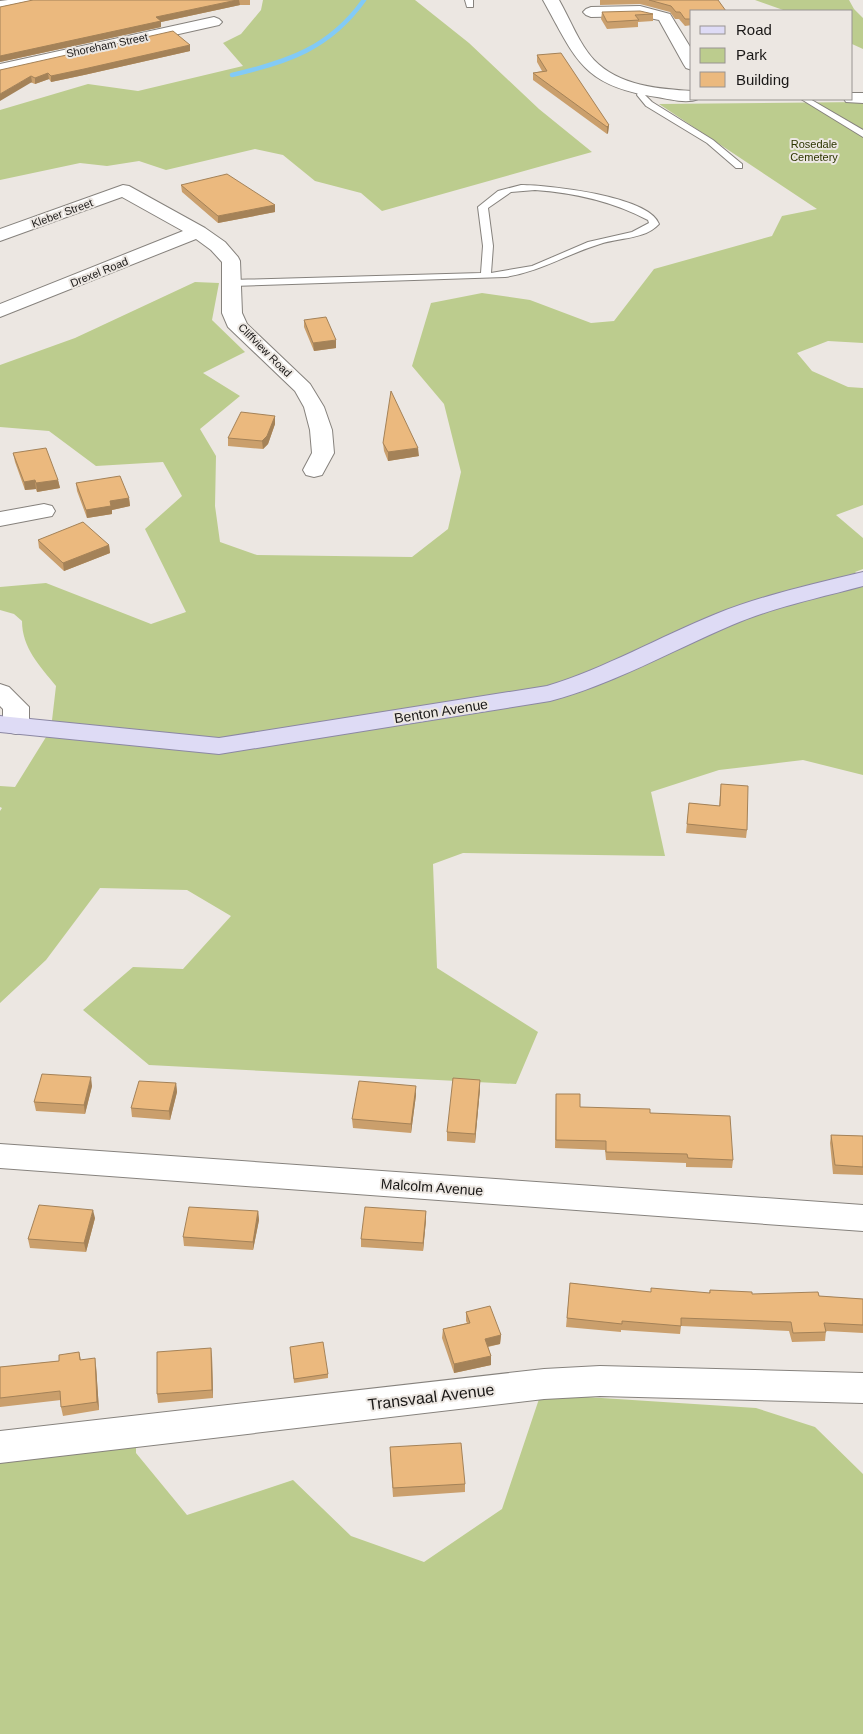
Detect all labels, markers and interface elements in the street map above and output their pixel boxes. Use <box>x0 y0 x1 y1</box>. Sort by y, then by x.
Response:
legend <box>690 10 853 100</box>
text: Road <box>736 21 772 38</box>
street label: Shoreham Street <box>65 30 149 60</box>
text: Park <box>736 46 767 63</box>
text: Building <box>736 71 789 88</box>
park label: Rosedale Cemetery <box>790 138 838 163</box>
street label: Kleber Street <box>30 196 94 230</box>
street label: Drexel Road <box>68 255 130 289</box>
street label: Cliffview Road <box>236 321 294 379</box>
street label: Benton Avenue <box>393 696 489 726</box>
street label: Malcolm Avenue <box>380 1175 484 1199</box>
street label: Transvaal Avenue <box>367 1381 495 1413</box>

